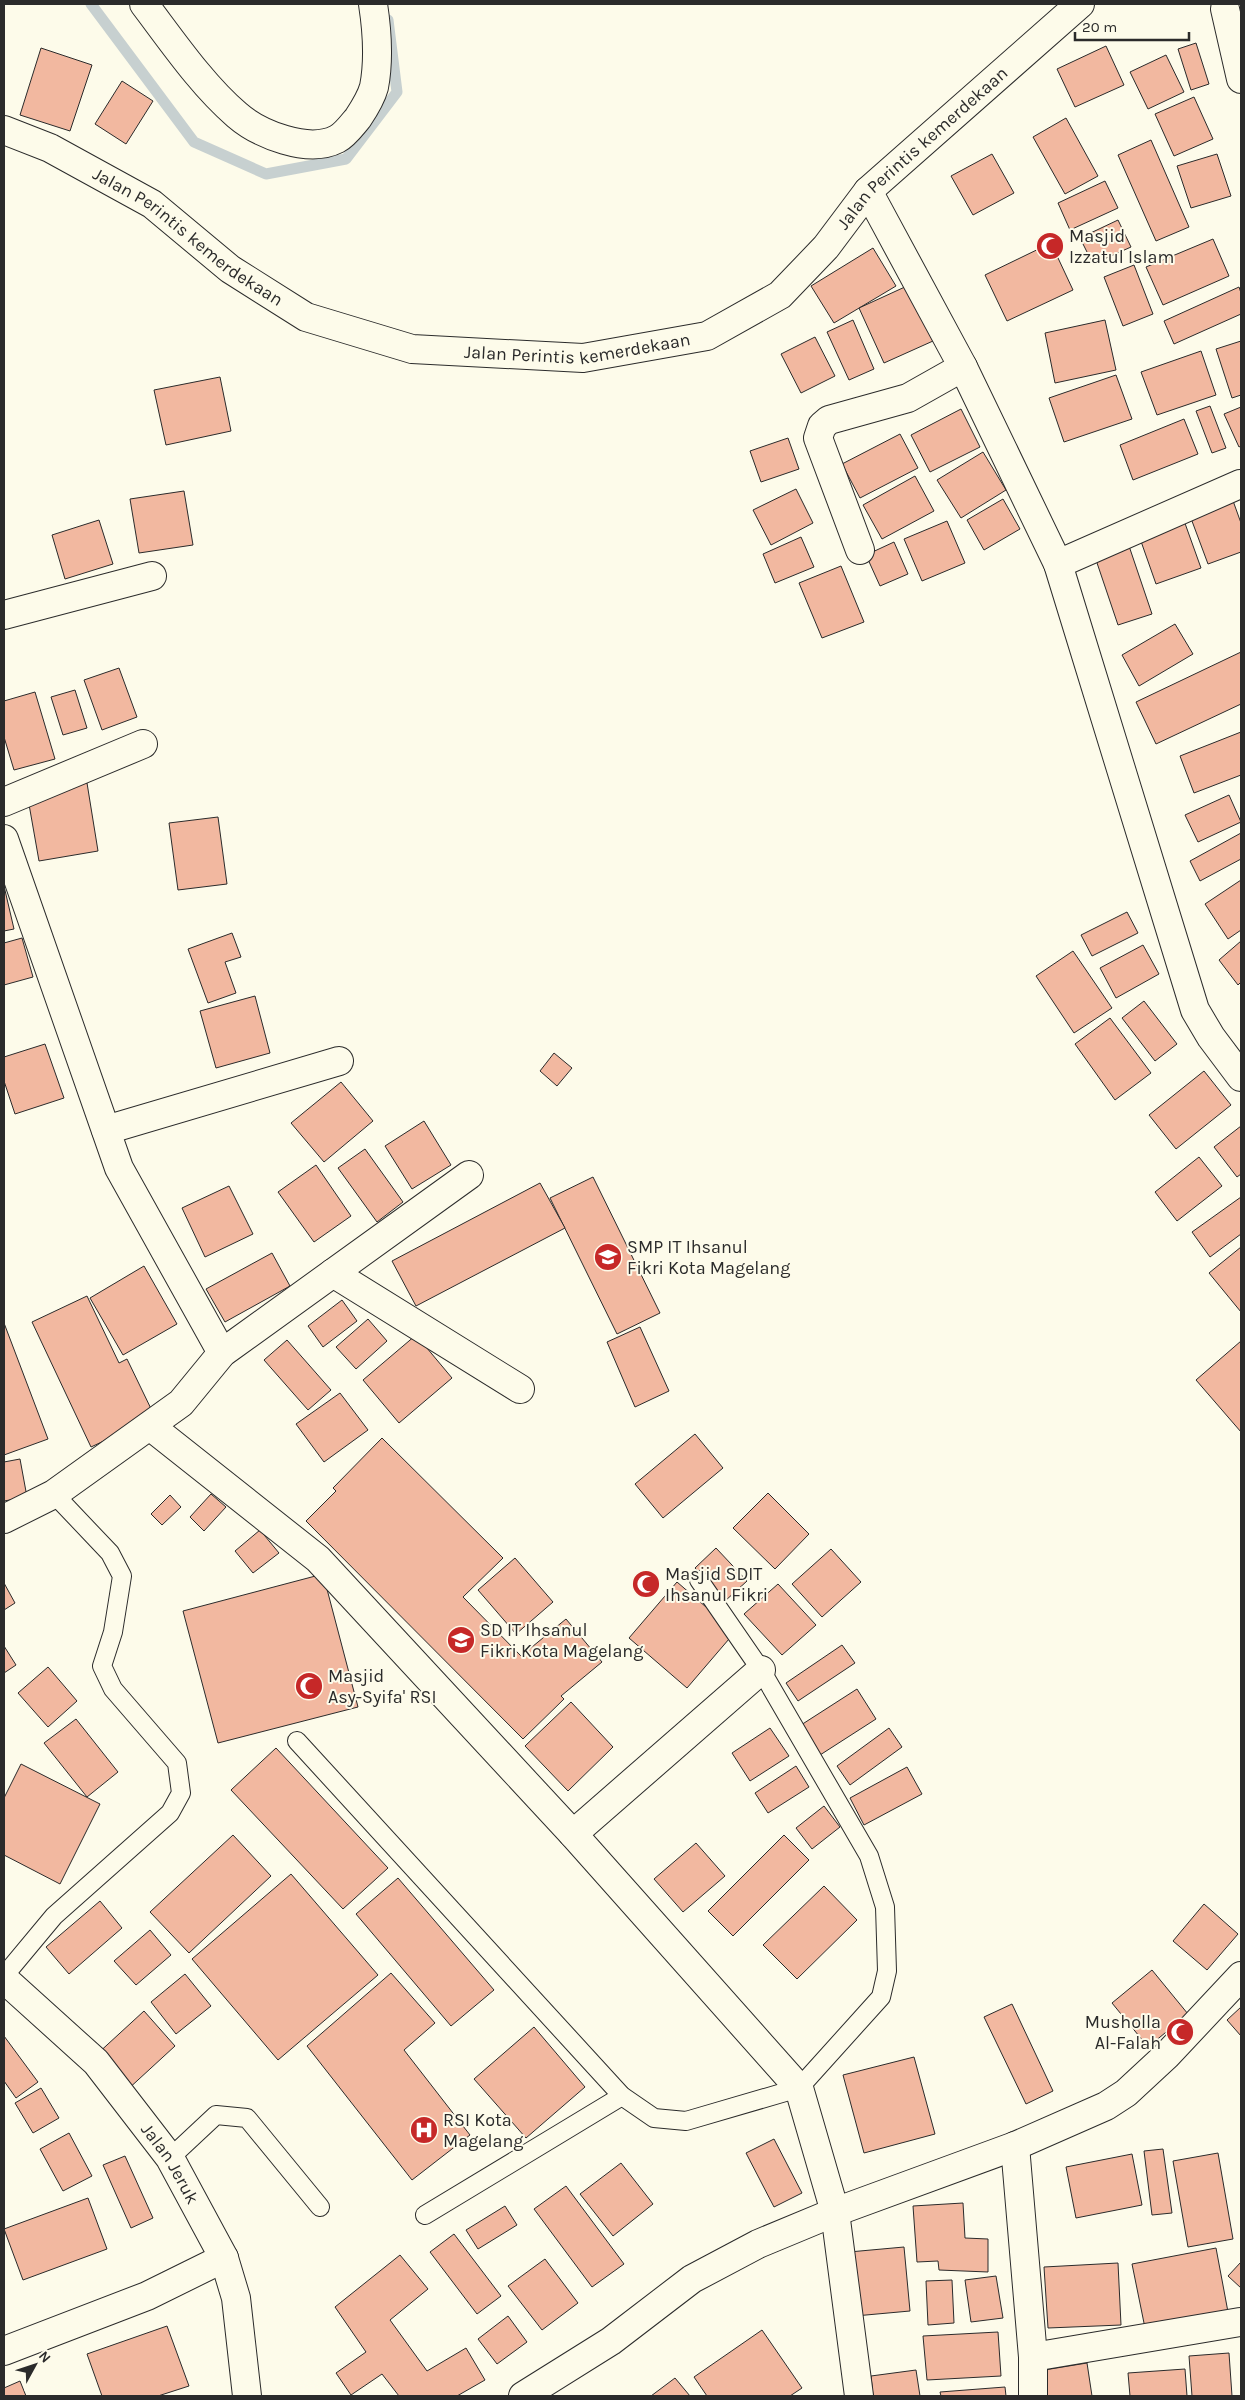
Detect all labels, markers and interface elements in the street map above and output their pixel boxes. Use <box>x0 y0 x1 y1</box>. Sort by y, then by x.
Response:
scale bar <box>1075 10 1189 42</box>
text: 20 m <box>1082 18 1117 36</box>
street label: Jalan Perintis kemerdekaan <box>832 62 1012 234</box>
street label: Jalan Perintis kemerdekaan <box>89 163 287 311</box>
place label: Masjid Izzatul Islam <box>1069 225 1174 268</box>
mosque icon: Masjid Izzatul Islam <box>1035 231 1065 261</box>
street label: Jalan Perintis kemerdekaan <box>463 328 692 370</box>
place label: SMP IT Ihsanul Fikri Kota Magelang <box>627 1236 790 1279</box>
school or university icon: SMP IT Ihsanul Fikri Kota Magelang <box>593 1242 623 1272</box>
place label: Masjid SDIT Ihsanul Fikri <box>665 1563 768 1606</box>
mosque icon: Masjid SDIT Ihsanul Fikri <box>631 1569 661 1599</box>
place label: SD IT Ihsanul Fikri Kota Magelang <box>480 1619 643 1662</box>
school or university icon: SD IT Ihsanul Fikri Kota Magelang <box>446 1625 476 1655</box>
place label: Masjid Asy-Syifa' RSI <box>328 1665 436 1708</box>
mosque icon: Masjid Asy-Syifa' RSI <box>294 1671 324 1701</box>
place label: Musholla Al-Falah <box>1085 2011 1161 2054</box>
mosque icon: Musholla Al-Falah <box>1165 2017 1195 2047</box>
place label: RSI Kota Magelang <box>443 2109 524 2152</box>
hospital icon: RSI Kota Magelang <box>409 2115 439 2145</box>
street label: Jalan Jeruk <box>136 2119 204 2208</box>
north arrow <box>10 2340 60 2390</box>
text: N <box>35 2348 54 2366</box>

